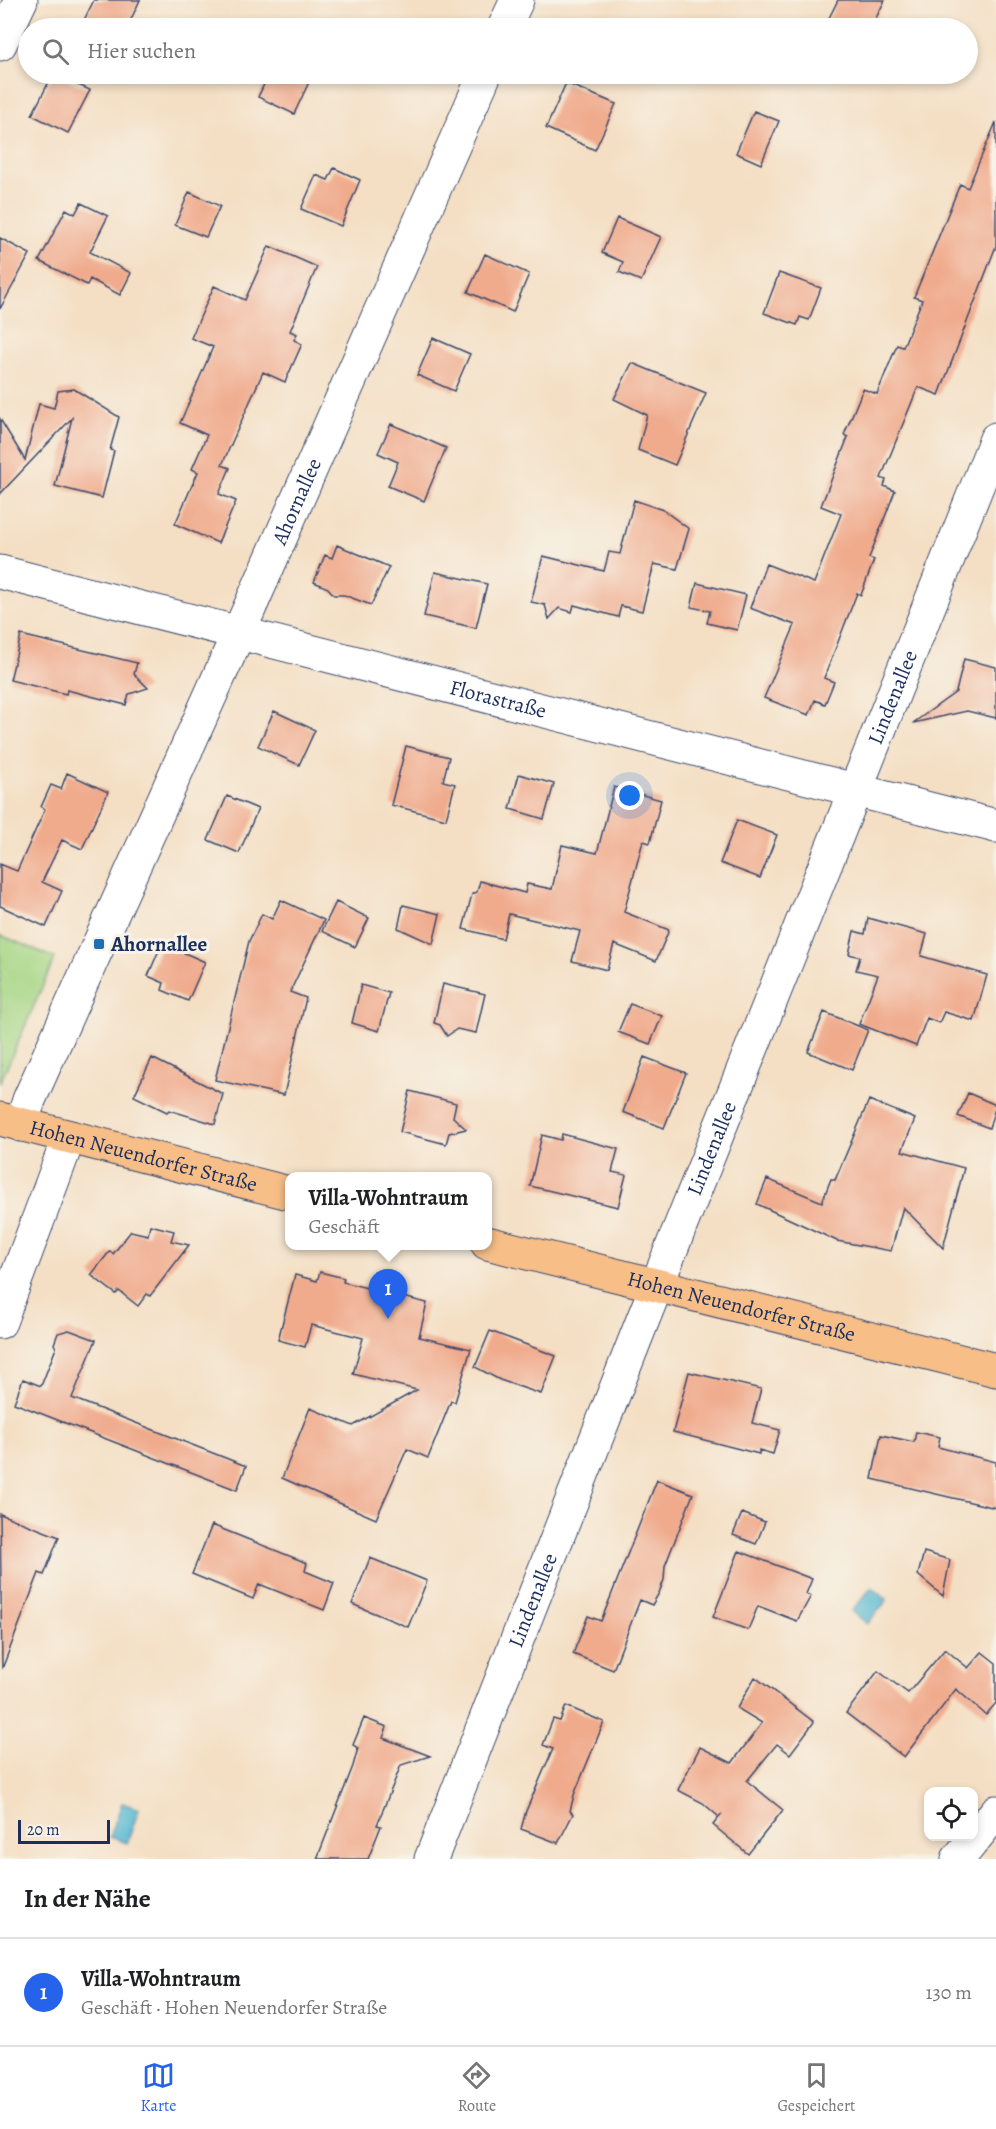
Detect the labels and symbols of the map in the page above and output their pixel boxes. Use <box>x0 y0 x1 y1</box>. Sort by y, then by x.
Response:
street label: Ahornallee <box>265 454 328 550</box>
street label: Lindenallee <box>861 646 924 749</box>
street label: Florastraße <box>447 673 549 725</box>
your location <box>615 781 644 810</box>
place label: Ahornallee <box>110 930 208 958</box>
marker: Ahornallee <box>92 937 106 951</box>
street label: Lindenallee <box>680 1097 743 1200</box>
street label: Hohen Neuendorfer Straße <box>26 1113 260 1198</box>
street label: Hohen Neuendorfer Straße <box>624 1264 858 1348</box>
pin: 1 <box>368 1270 408 1319</box>
street label: Lindenallee <box>502 1549 564 1652</box>
scale bar <box>18 1817 110 1844</box>

